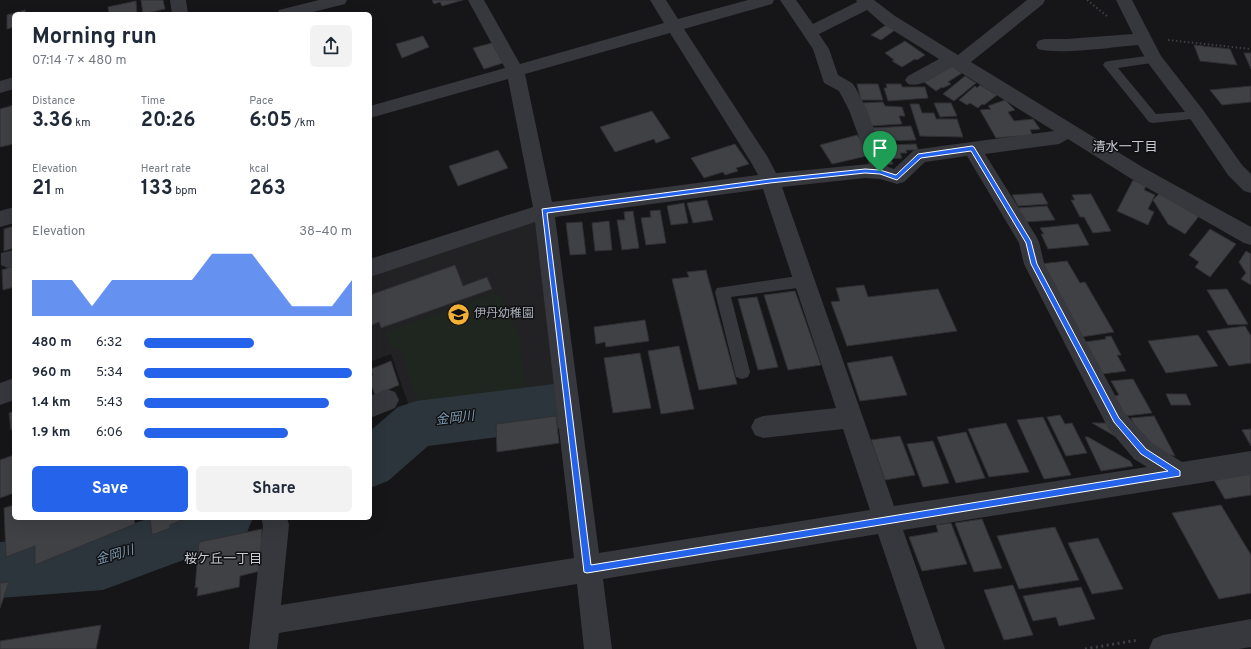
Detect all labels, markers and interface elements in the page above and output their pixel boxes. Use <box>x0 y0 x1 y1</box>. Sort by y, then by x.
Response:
text: Morning run <box>32 24 157 51</box>
button: share <box>310 25 352 67</box>
text: 07:14 · 7 × 480 m <box>32 53 126 69</box>
text: Distance <box>32 94 75 108</box>
text: Time <box>141 94 165 108</box>
text: Pace <box>249 94 274 108</box>
text: 3.36 <box>32 108 73 134</box>
text: 20:26 <box>141 108 195 134</box>
text: 6:05 <box>249 108 292 134</box>
text: km <box>73 116 91 130</box>
text: /km <box>292 116 315 130</box>
pin <box>863 131 897 172</box>
icon: arrive <box>869 137 891 159</box>
district label: 清水一丁目 <box>1092 140 1158 156</box>
text: Elevation <box>32 162 77 176</box>
text: Heart rate <box>141 162 191 176</box>
text: kcal <box>249 162 269 176</box>
text: 21 <box>32 176 52 202</box>
text: 133 <box>141 176 173 202</box>
text: 263 <box>249 176 286 202</box>
text: m <box>52 184 64 198</box>
text: bpm <box>173 184 197 198</box>
text: Elevation <box>32 224 85 240</box>
text: 38–40 m <box>299 224 352 240</box>
school or university icon: 伊丹幼稚園 <box>446 301 472 327</box>
place label: 伊丹幼稚園 <box>474 306 534 322</box>
text: 480 m <box>32 335 72 351</box>
text: 6:32 <box>96 335 122 351</box>
text: 960 m <box>32 365 71 381</box>
text: 5:34 <box>96 365 123 381</box>
text: 1.4 km <box>32 395 71 411</box>
text: 5:43 <box>96 395 123 411</box>
water label: 金岡川 <box>435 408 477 429</box>
text: 1.9 km <box>32 425 70 441</box>
text: 6:06 <box>96 425 123 441</box>
button: Save <box>32 466 188 512</box>
button: Share <box>196 466 352 512</box>
water label: 金岡川 <box>94 542 138 569</box>
district label: 桜ケ丘一丁目 <box>184 552 262 568</box>

